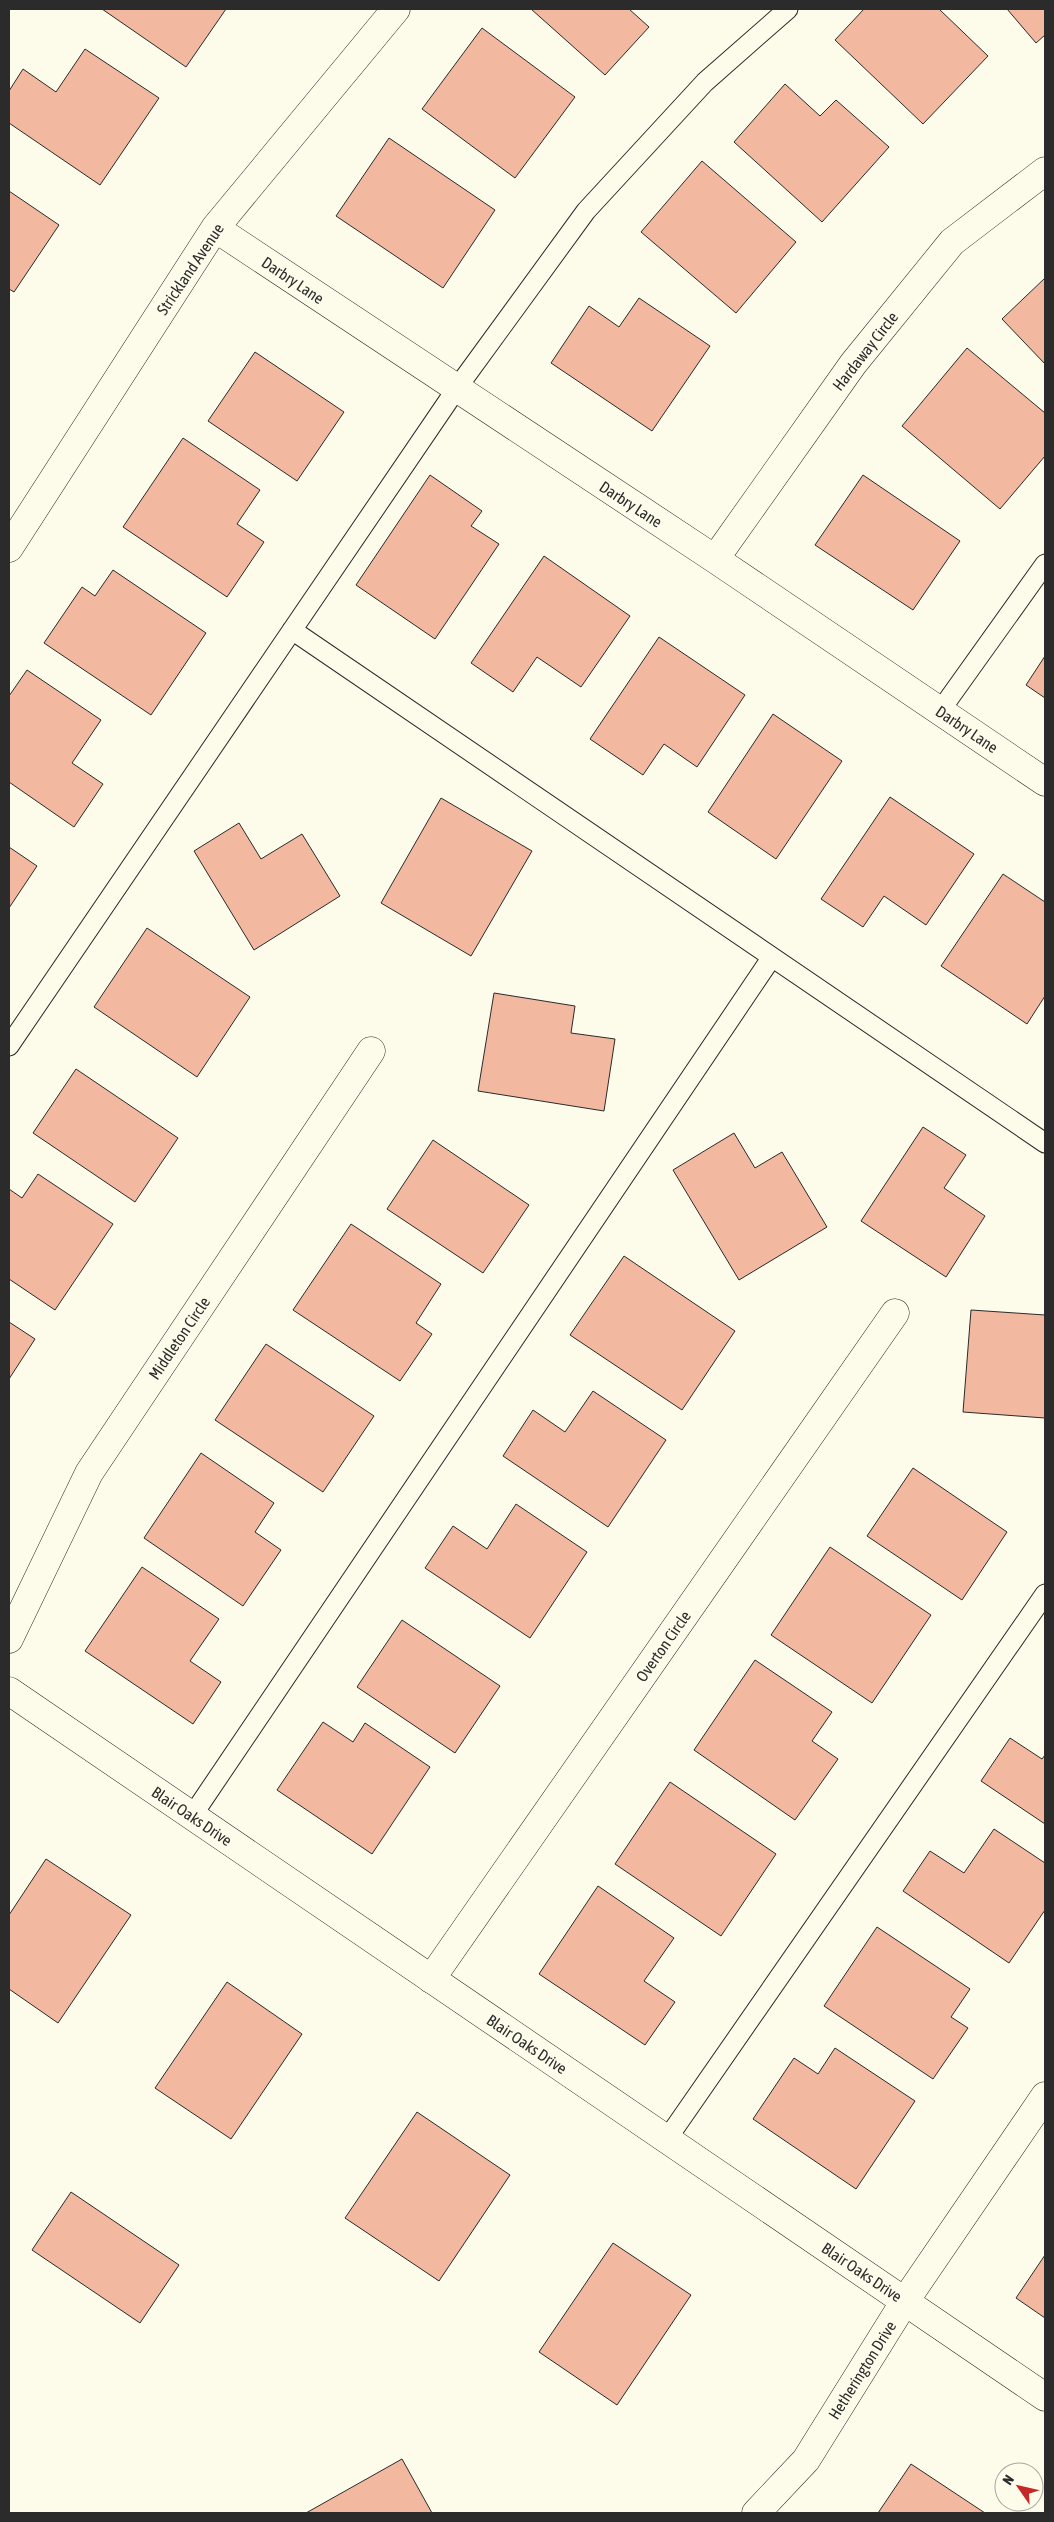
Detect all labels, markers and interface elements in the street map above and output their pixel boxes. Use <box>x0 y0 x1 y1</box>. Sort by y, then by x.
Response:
street label: Strickland Avenue <box>153 220 227 318</box>
street label: Darbry Lane <box>258 253 327 308</box>
street label: Hardaway Circle <box>829 308 902 395</box>
street label: Darbry Lane <box>596 477 666 532</box>
street label: Darbry Lane <box>932 702 1001 757</box>
street label: Middleton Circle <box>145 1293 213 1383</box>
street label: Overton Circle <box>632 1607 694 1685</box>
street label: Blair Oaks Drive <box>149 1783 235 1849</box>
street label: Blair Oaks Drive <box>484 2011 570 2077</box>
street label: Blair Oaks Drive <box>819 2239 905 2305</box>
street label: Hetherington Drive <box>825 2318 900 2423</box>
north arrow <box>994 2462 1044 2512</box>
text: N <box>999 2472 1017 2488</box>

